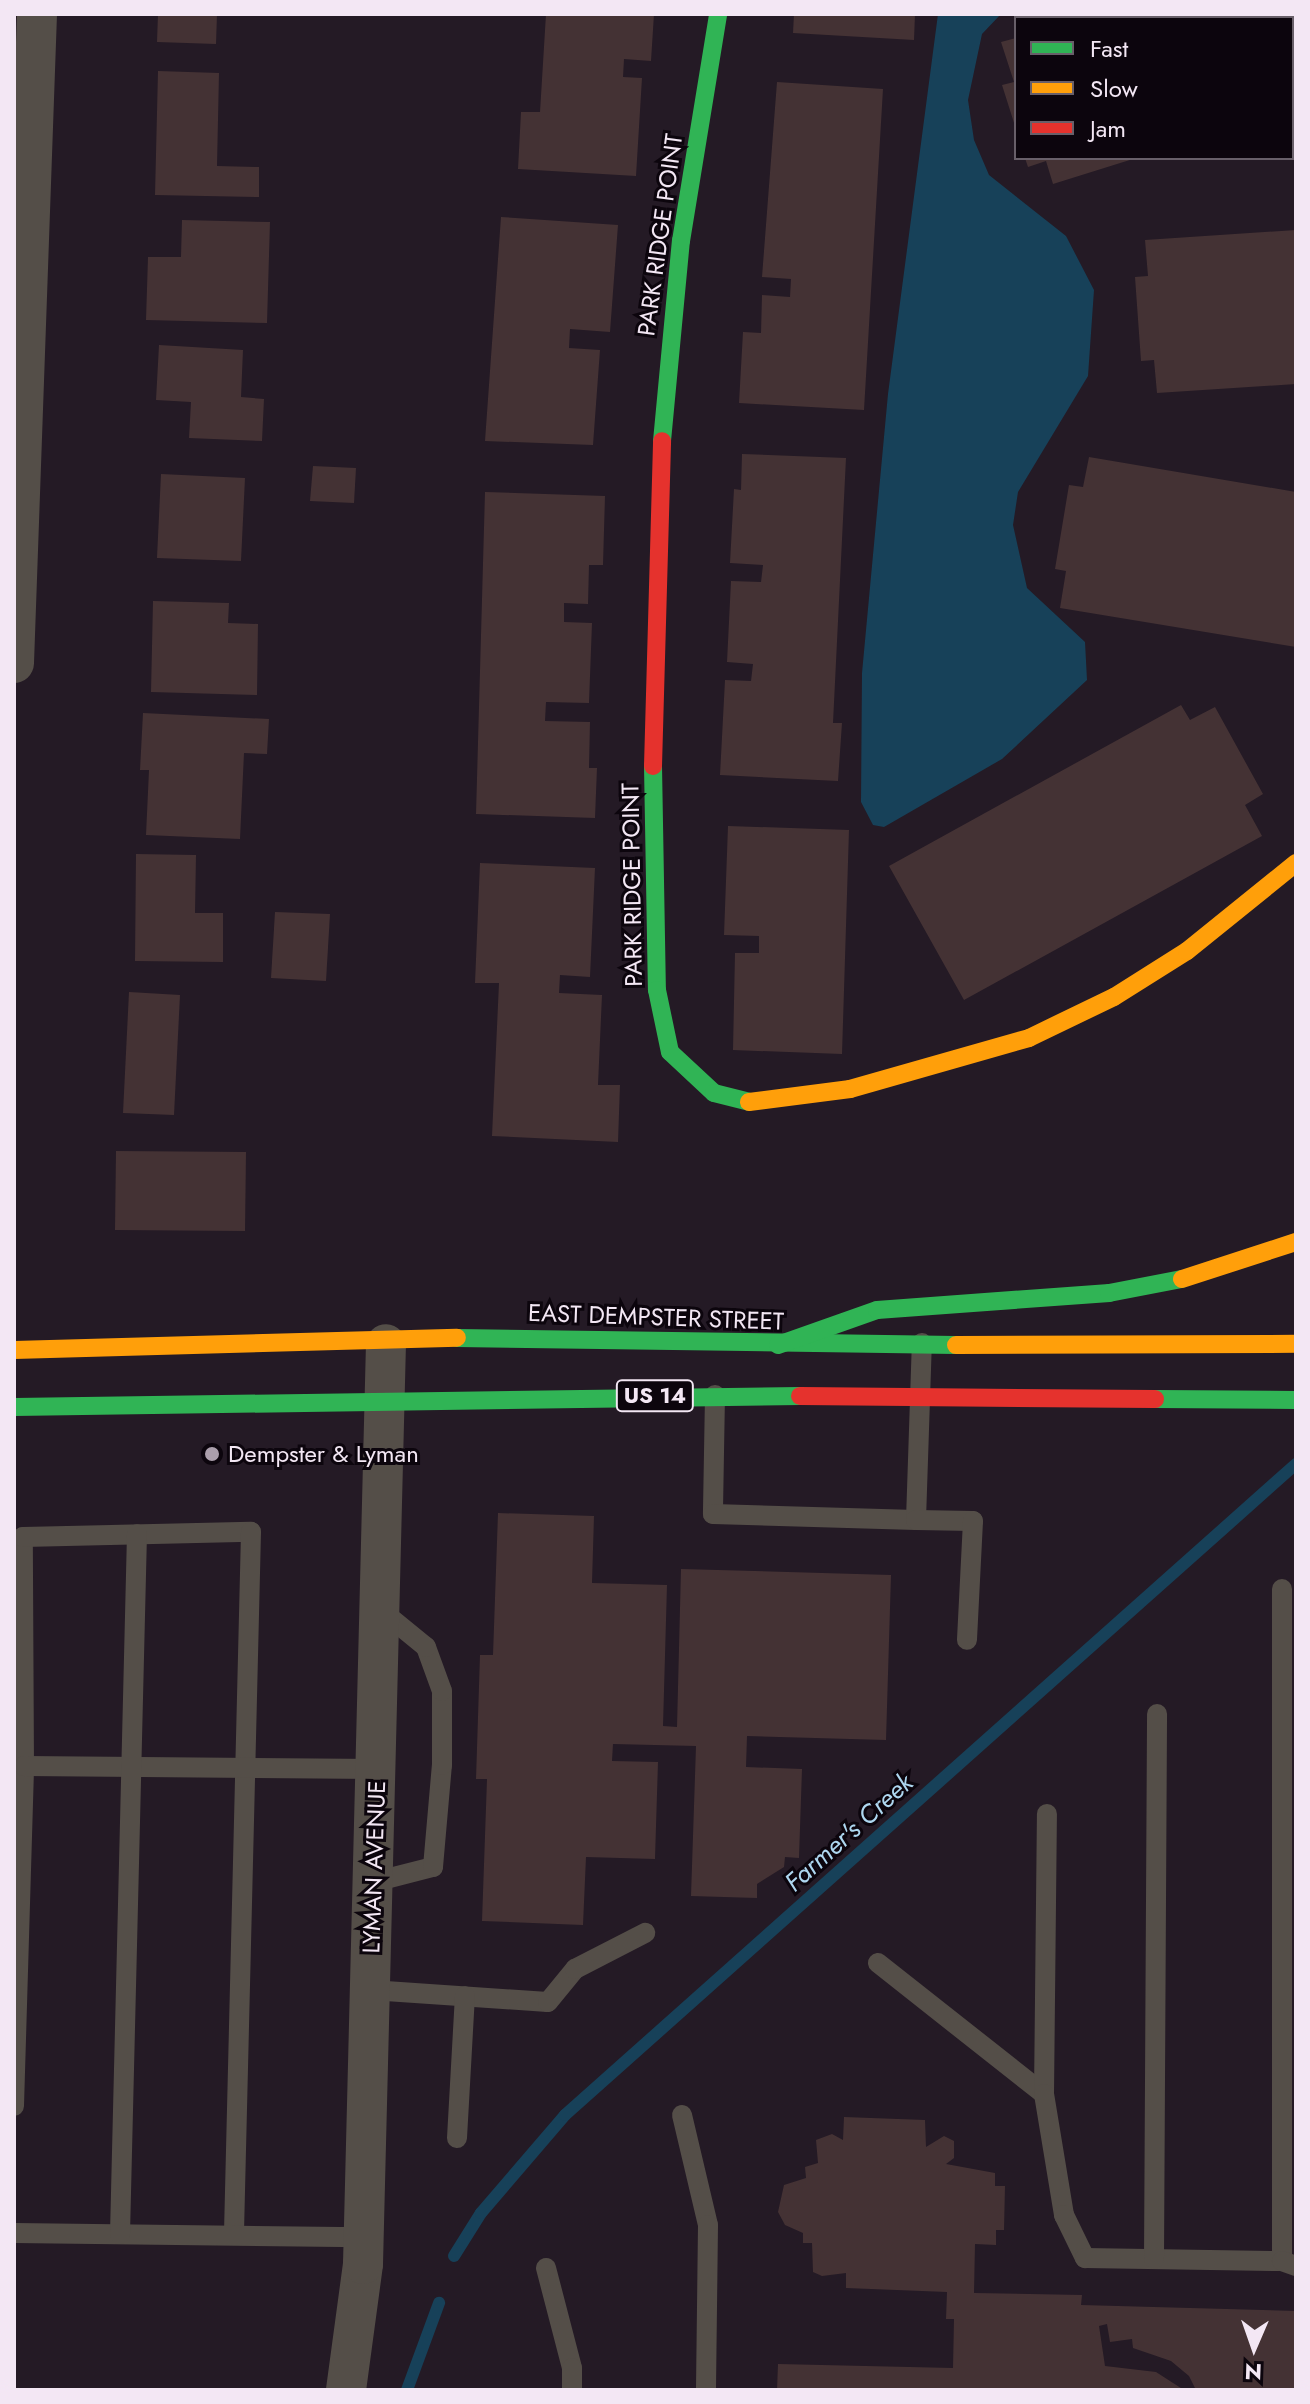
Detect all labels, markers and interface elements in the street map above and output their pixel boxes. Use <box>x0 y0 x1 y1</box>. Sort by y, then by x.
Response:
legend <box>1014 16 1294 160</box>
text: Fast <box>1090 31 1128 66</box>
text: Slow <box>1090 71 1138 106</box>
text: Jam <box>1090 111 1126 146</box>
street label: PARK RIDGE POINT <box>632 132 688 338</box>
street label: PARK RIDGE POINT <box>616 783 648 987</box>
street label: EAST DEMPSTER STREET <box>528 1298 784 1336</box>
road number: US 14 <box>615 1378 695 1414</box>
place label: Dempster & Lyman <box>228 1440 419 1468</box>
marker: Dempster & Lyman <box>203 1445 221 1463</box>
water label: Farmer's Creek <box>779 1767 919 1899</box>
street label: LYMAN AVENUE <box>357 1780 391 1954</box>
north arrow <box>1214 2308 1294 2388</box>
text: N <box>1244 2356 1262 2388</box>

